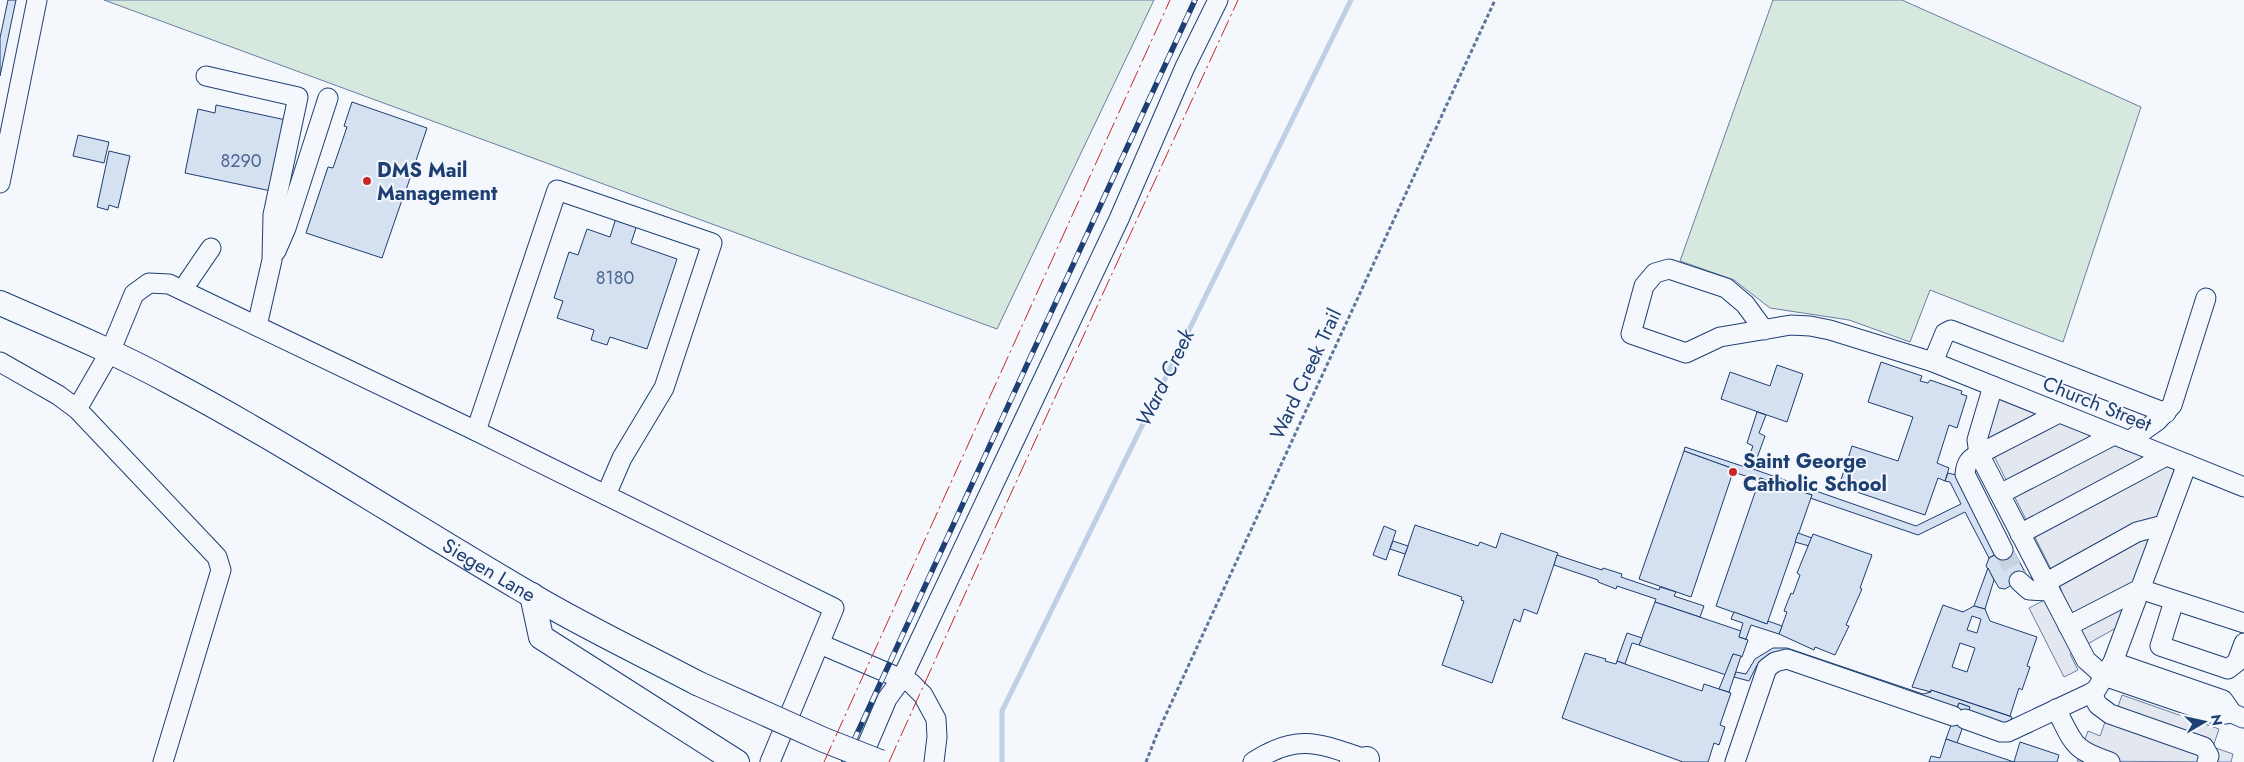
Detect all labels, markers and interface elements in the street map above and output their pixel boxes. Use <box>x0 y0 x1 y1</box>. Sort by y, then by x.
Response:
house number: 8290 <box>220 148 262 174</box>
place label: DMS Mail Management <box>377 156 498 208</box>
marker: DMS Mail Management <box>361 175 373 187</box>
house number: 8180 <box>596 265 634 291</box>
street label: Ward Creek Trail <box>1263 304 1349 444</box>
water label: Ward Creek <box>1128 323 1202 432</box>
street label: Church Street <box>2038 369 2156 439</box>
place label: Saint George Catholic School <box>1743 447 1887 499</box>
marker: Saint George Catholic School <box>1727 466 1739 478</box>
street label: Siegen Lane <box>437 531 541 609</box>
north arrow <box>2179 697 2229 747</box>
text: N <box>2206 713 2228 727</box>

